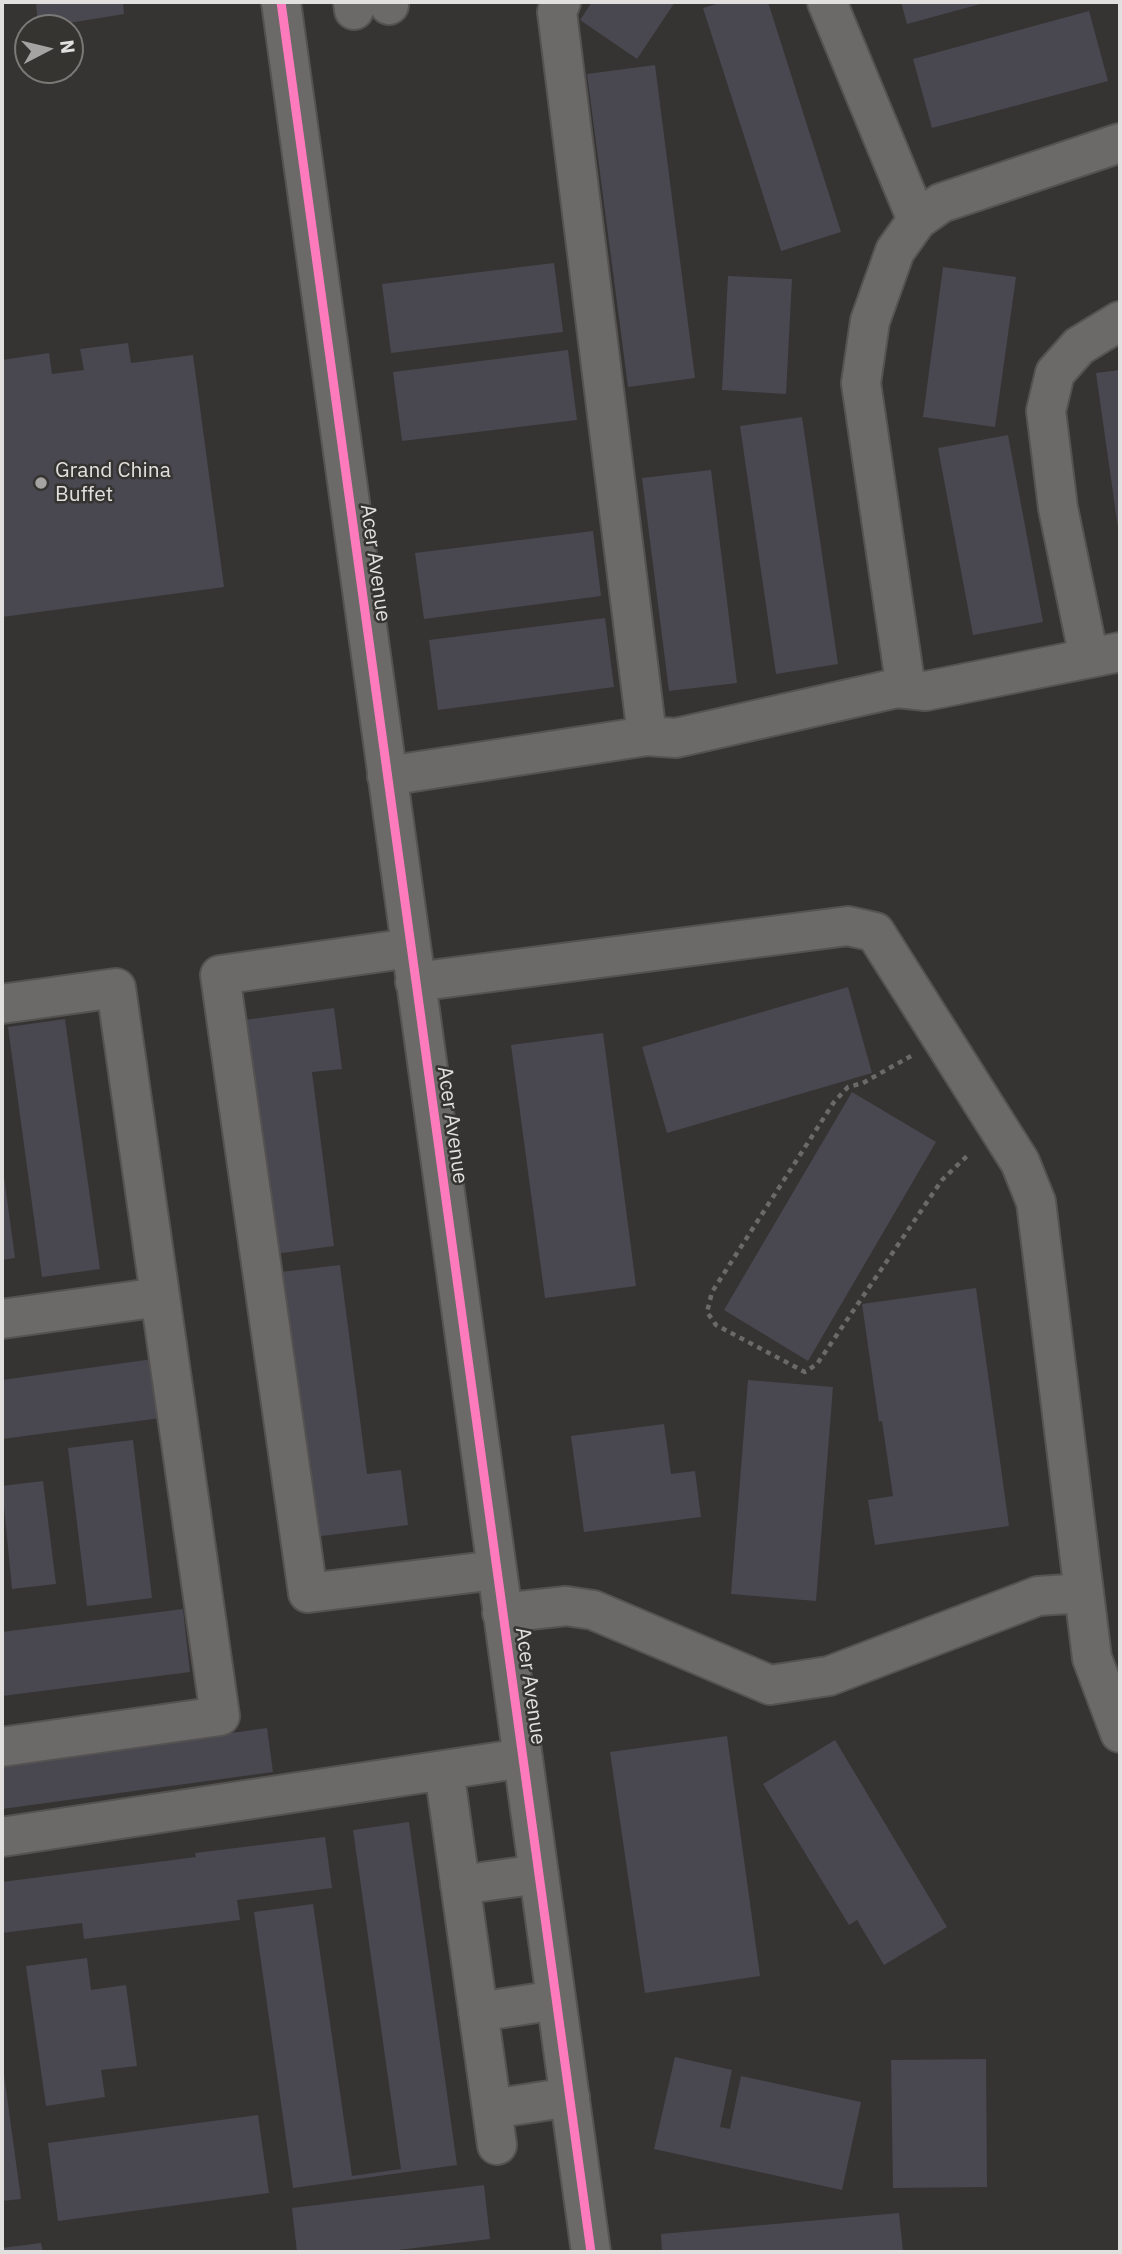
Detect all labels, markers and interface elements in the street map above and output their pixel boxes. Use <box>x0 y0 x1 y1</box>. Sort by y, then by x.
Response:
north arrow <box>14 14 84 84</box>
text: N <box>55 38 81 55</box>
place label: Grand China Buffet <box>55 458 171 508</box>
marker: Grand China Buffet <box>33 475 49 491</box>
street label: Acer Avenue <box>354 503 396 623</box>
street label: Acer Avenue <box>431 1065 473 1185</box>
street label: Acer Avenue <box>509 1626 551 1746</box>

